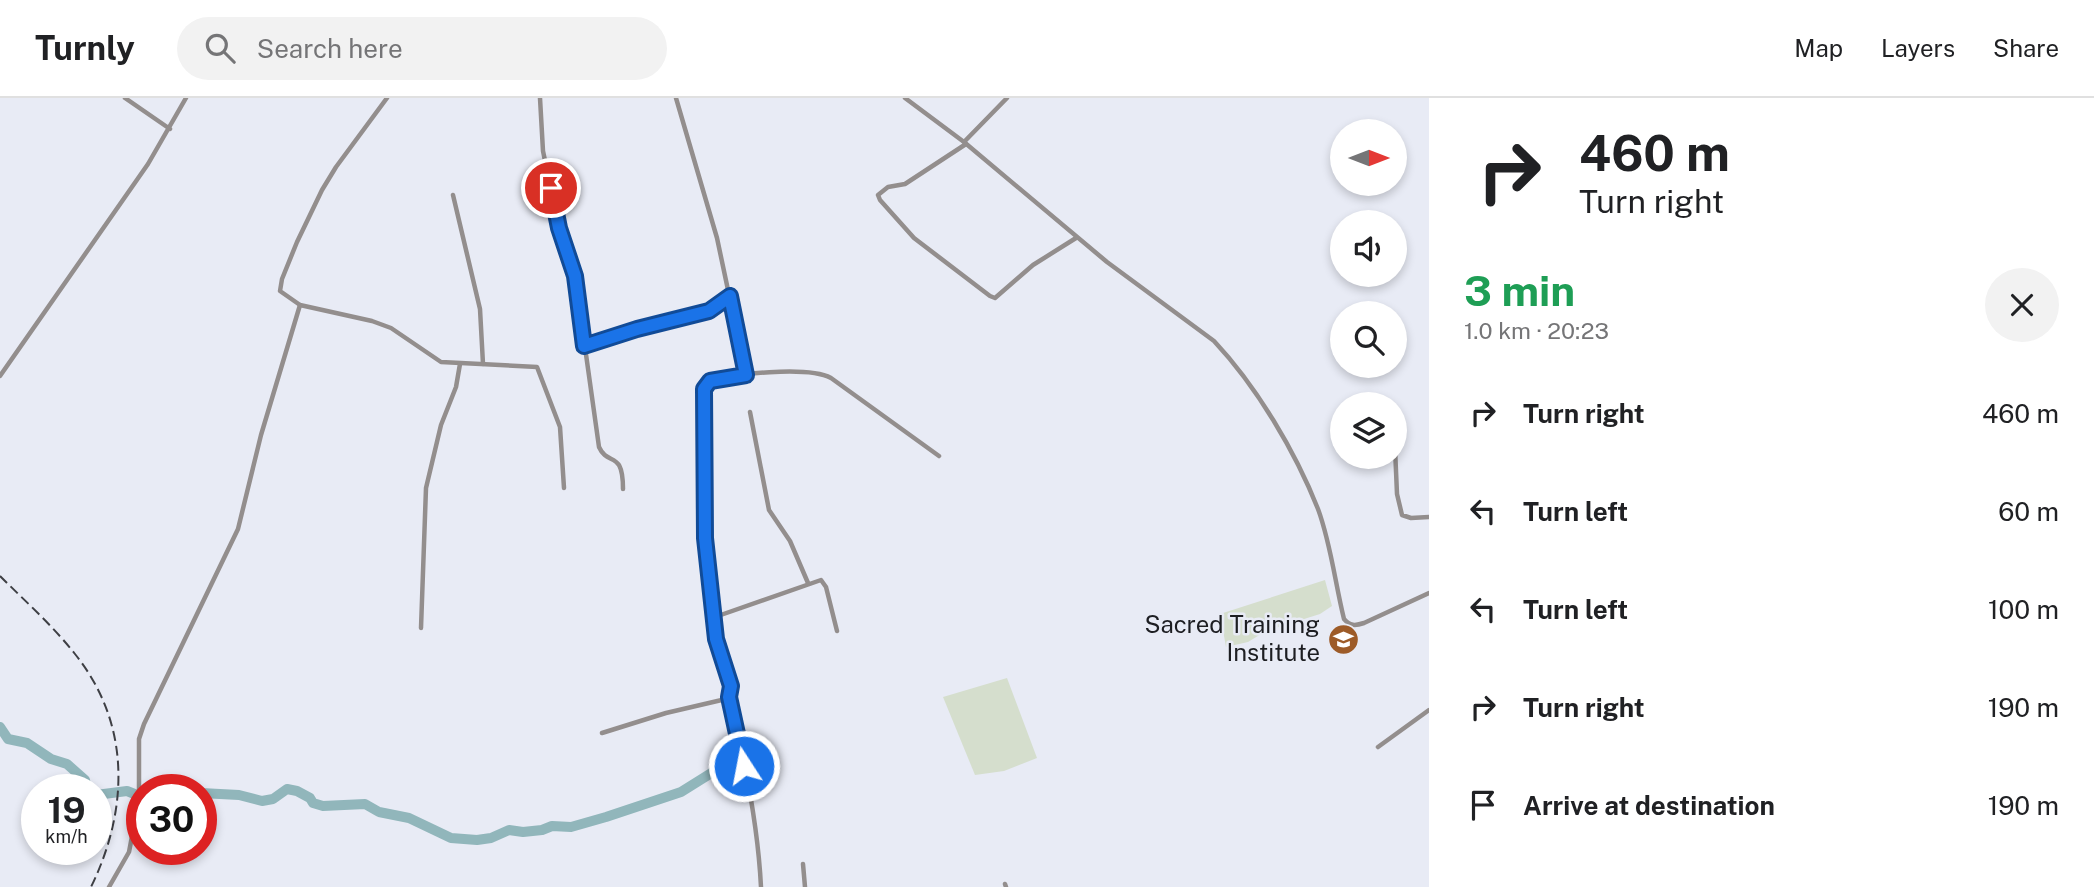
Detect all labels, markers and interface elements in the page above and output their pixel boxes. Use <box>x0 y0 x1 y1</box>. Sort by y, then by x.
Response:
search box <box>177 17 667 80</box>
text: Turnly <box>35 29 135 67</box>
icon: search <box>201 29 239 67</box>
text: Search here <box>257 33 403 64</box>
text: Map <box>1794 34 1843 62</box>
text: Layers <box>1881 34 1955 62</box>
text: Share <box>1993 34 2059 62</box>
north arrow <box>1330 119 1407 196</box>
map controls <box>1330 119 1407 469</box>
text: 460 m <box>1579 124 1730 182</box>
icon: right <box>1464 126 1555 217</box>
pin <box>521 158 581 218</box>
icon: arrive <box>532 169 570 207</box>
text: Turn right <box>1579 183 1724 220</box>
button: sound <box>1330 210 1407 287</box>
text: 3 min <box>1464 266 1575 315</box>
button: close <box>1985 268 2059 342</box>
button: search <box>1330 301 1407 378</box>
text: 1.0 km · 20:23 <box>1464 317 1609 344</box>
button: layers <box>1330 392 1407 469</box>
icon: right <box>1464 394 1502 432</box>
text: Turn right <box>1523 398 1645 429</box>
text: 460 m <box>1982 398 2059 429</box>
icon: left <box>1464 492 1502 530</box>
text: Turn left <box>1523 496 1628 527</box>
text: 60 m <box>1998 496 2059 527</box>
icon: left <box>1464 590 1502 628</box>
text: Turn left <box>1523 594 1628 625</box>
text: 100 m <box>1988 594 2059 625</box>
place label: Sacred Training Institute <box>1144 610 1320 666</box>
school or university icon: Sacred Training Institute <box>1326 622 1360 656</box>
icon: right <box>1464 688 1502 726</box>
text: Turn right <box>1523 692 1645 723</box>
text: 190 m <box>1988 692 2059 723</box>
position arrow <box>707 729 781 803</box>
speed limit sign: 30 <box>126 774 217 865</box>
icon: arrive <box>1464 786 1502 824</box>
text: 19 <box>47 790 86 831</box>
text: Arrive at destination <box>1523 790 1775 821</box>
text: 190 m <box>1988 790 2059 821</box>
text: km/h <box>45 826 88 847</box>

